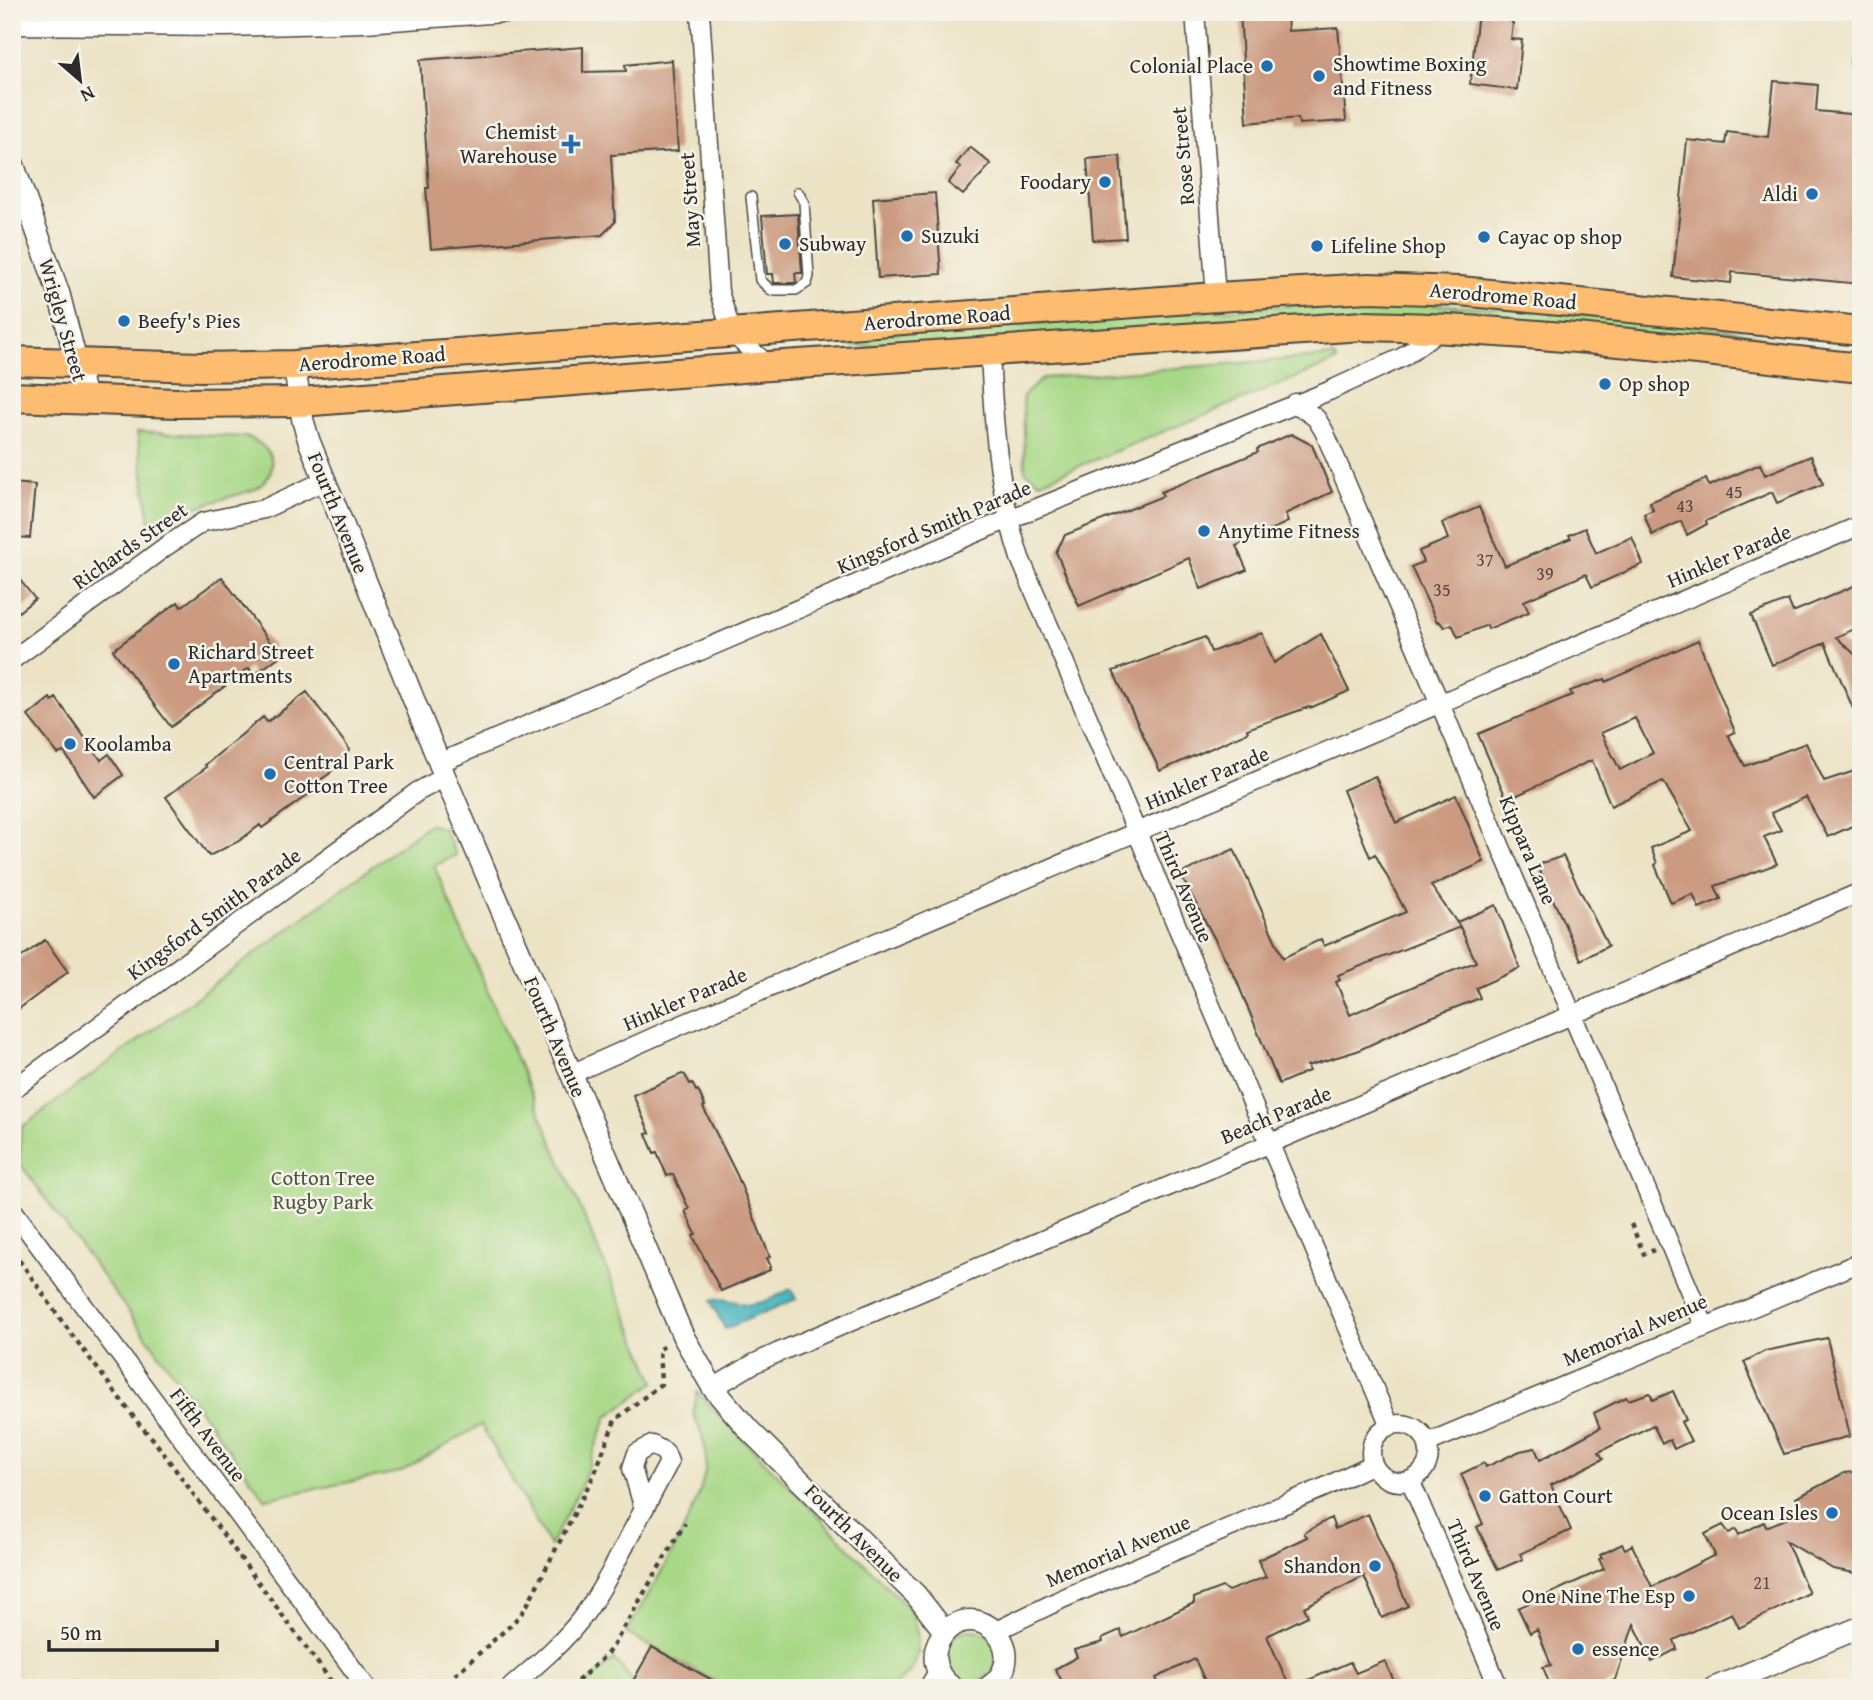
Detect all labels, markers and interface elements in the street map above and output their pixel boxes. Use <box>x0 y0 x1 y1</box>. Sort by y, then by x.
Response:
north arrow <box>46 46 116 116</box>
place label: Showtime Boxing and Fitness <box>1333 48 1487 103</box>
place label: Colonial Place <box>1130 50 1253 81</box>
marker: Colonial Place <box>1259 58 1275 74</box>
marker: Showtime Boxing and Fitness <box>1311 68 1327 84</box>
text: N <box>76 80 100 110</box>
street label: Rose Street <box>1163 105 1202 207</box>
place label: Chemist Warehouse <box>460 116 558 171</box>
marker: Chemist Warehouse <box>563 136 579 152</box>
street label: May Street <box>671 151 708 249</box>
place label: Foodary <box>1020 166 1092 197</box>
marker: Foodary <box>1097 174 1113 190</box>
place label: Aldi <box>1762 178 1798 209</box>
marker: Aldi <box>1804 186 1820 202</box>
place label: Suzuki <box>921 220 980 251</box>
place label: Cayac op shop <box>1498 221 1622 252</box>
place label: Subway <box>799 228 867 259</box>
marker: Suzuki <box>899 228 915 244</box>
marker: Cayac op shop <box>1476 229 1492 245</box>
place label: Lifeline Shop <box>1331 230 1446 261</box>
marker: Subway <box>777 236 793 252</box>
marker: Lifeline Shop <box>1309 238 1325 254</box>
street label: Wrigley Street <box>31 255 96 386</box>
street label: Aerodrome Road <box>1428 274 1579 317</box>
street label: Aerodrome Road <box>862 297 1012 338</box>
place label: Beefy's Pies <box>138 305 241 336</box>
marker: Beefy's Pies <box>116 313 132 329</box>
street label: Aerodrome Road <box>297 338 447 379</box>
place label: Op shop <box>1619 368 1690 399</box>
marker: Op shop <box>1597 376 1613 392</box>
street label: Fourth Avenue <box>300 447 377 578</box>
street label: Kingsford Smith Parade <box>832 471 1036 582</box>
house number: 45 <box>1725 478 1743 505</box>
house number: 43 <box>1676 492 1694 519</box>
street label: Richards Street <box>66 494 194 597</box>
place label: Anytime Fitness <box>1218 515 1360 546</box>
street label: Hinkler Parade <box>1662 515 1796 596</box>
marker: Anytime Fitness <box>1196 523 1212 539</box>
house number: 37 <box>1476 546 1494 573</box>
house number: 39 <box>1536 560 1554 587</box>
house number: 35 <box>1433 576 1451 603</box>
place label: Richard Street Apartments <box>188 636 315 691</box>
marker: Richard Street Apartments <box>166 656 182 672</box>
place label: Koolamba <box>84 728 172 759</box>
marker: Koolamba <box>62 736 78 752</box>
street label: Hinkler Parade <box>1140 737 1274 818</box>
place label: Central Park Cotton Tree <box>284 746 394 801</box>
marker: Central Park Cotton Tree <box>262 766 278 782</box>
street label: Kippara Lane <box>1492 790 1565 909</box>
street label: Third Avenue <box>1147 826 1222 947</box>
street label: Kingsford Smith Parade <box>120 840 307 987</box>
street label: Hinkler Parade <box>618 958 752 1039</box>
street label: Fourth Avenue <box>516 972 595 1102</box>
street label: Beach Parade <box>1216 1077 1336 1152</box>
park label: Cotton Tree Rugby Park <box>271 1162 375 1217</box>
street label: Memorial Avenue <box>1558 1285 1712 1374</box>
street label: Fifth Avenue <box>163 1381 254 1489</box>
street label: Fourth Avenue <box>798 1476 911 1589</box>
place label: Gatton Court <box>1499 1480 1613 1511</box>
marker: Gatton Court <box>1477 1488 1493 1504</box>
place label: Ocean Isles <box>1721 1497 1818 1528</box>
marker: Ocean Isles <box>1824 1505 1840 1521</box>
street label: Memorial Avenue <box>1041 1506 1195 1595</box>
street label: Third Avenue <box>1439 1514 1514 1635</box>
place label: Shandon <box>1284 1550 1361 1581</box>
marker: Shandon <box>1367 1558 1383 1574</box>
house number: 21 <box>1753 1569 1771 1596</box>
place label: One Nine The Esp <box>1522 1580 1675 1611</box>
marker: One Nine The Esp <box>1681 1588 1697 1604</box>
scale bar <box>49 1609 217 1653</box>
text: 50 m <box>60 1617 102 1648</box>
place label: essence <box>1592 1633 1659 1664</box>
marker: essence <box>1570 1641 1586 1657</box>

